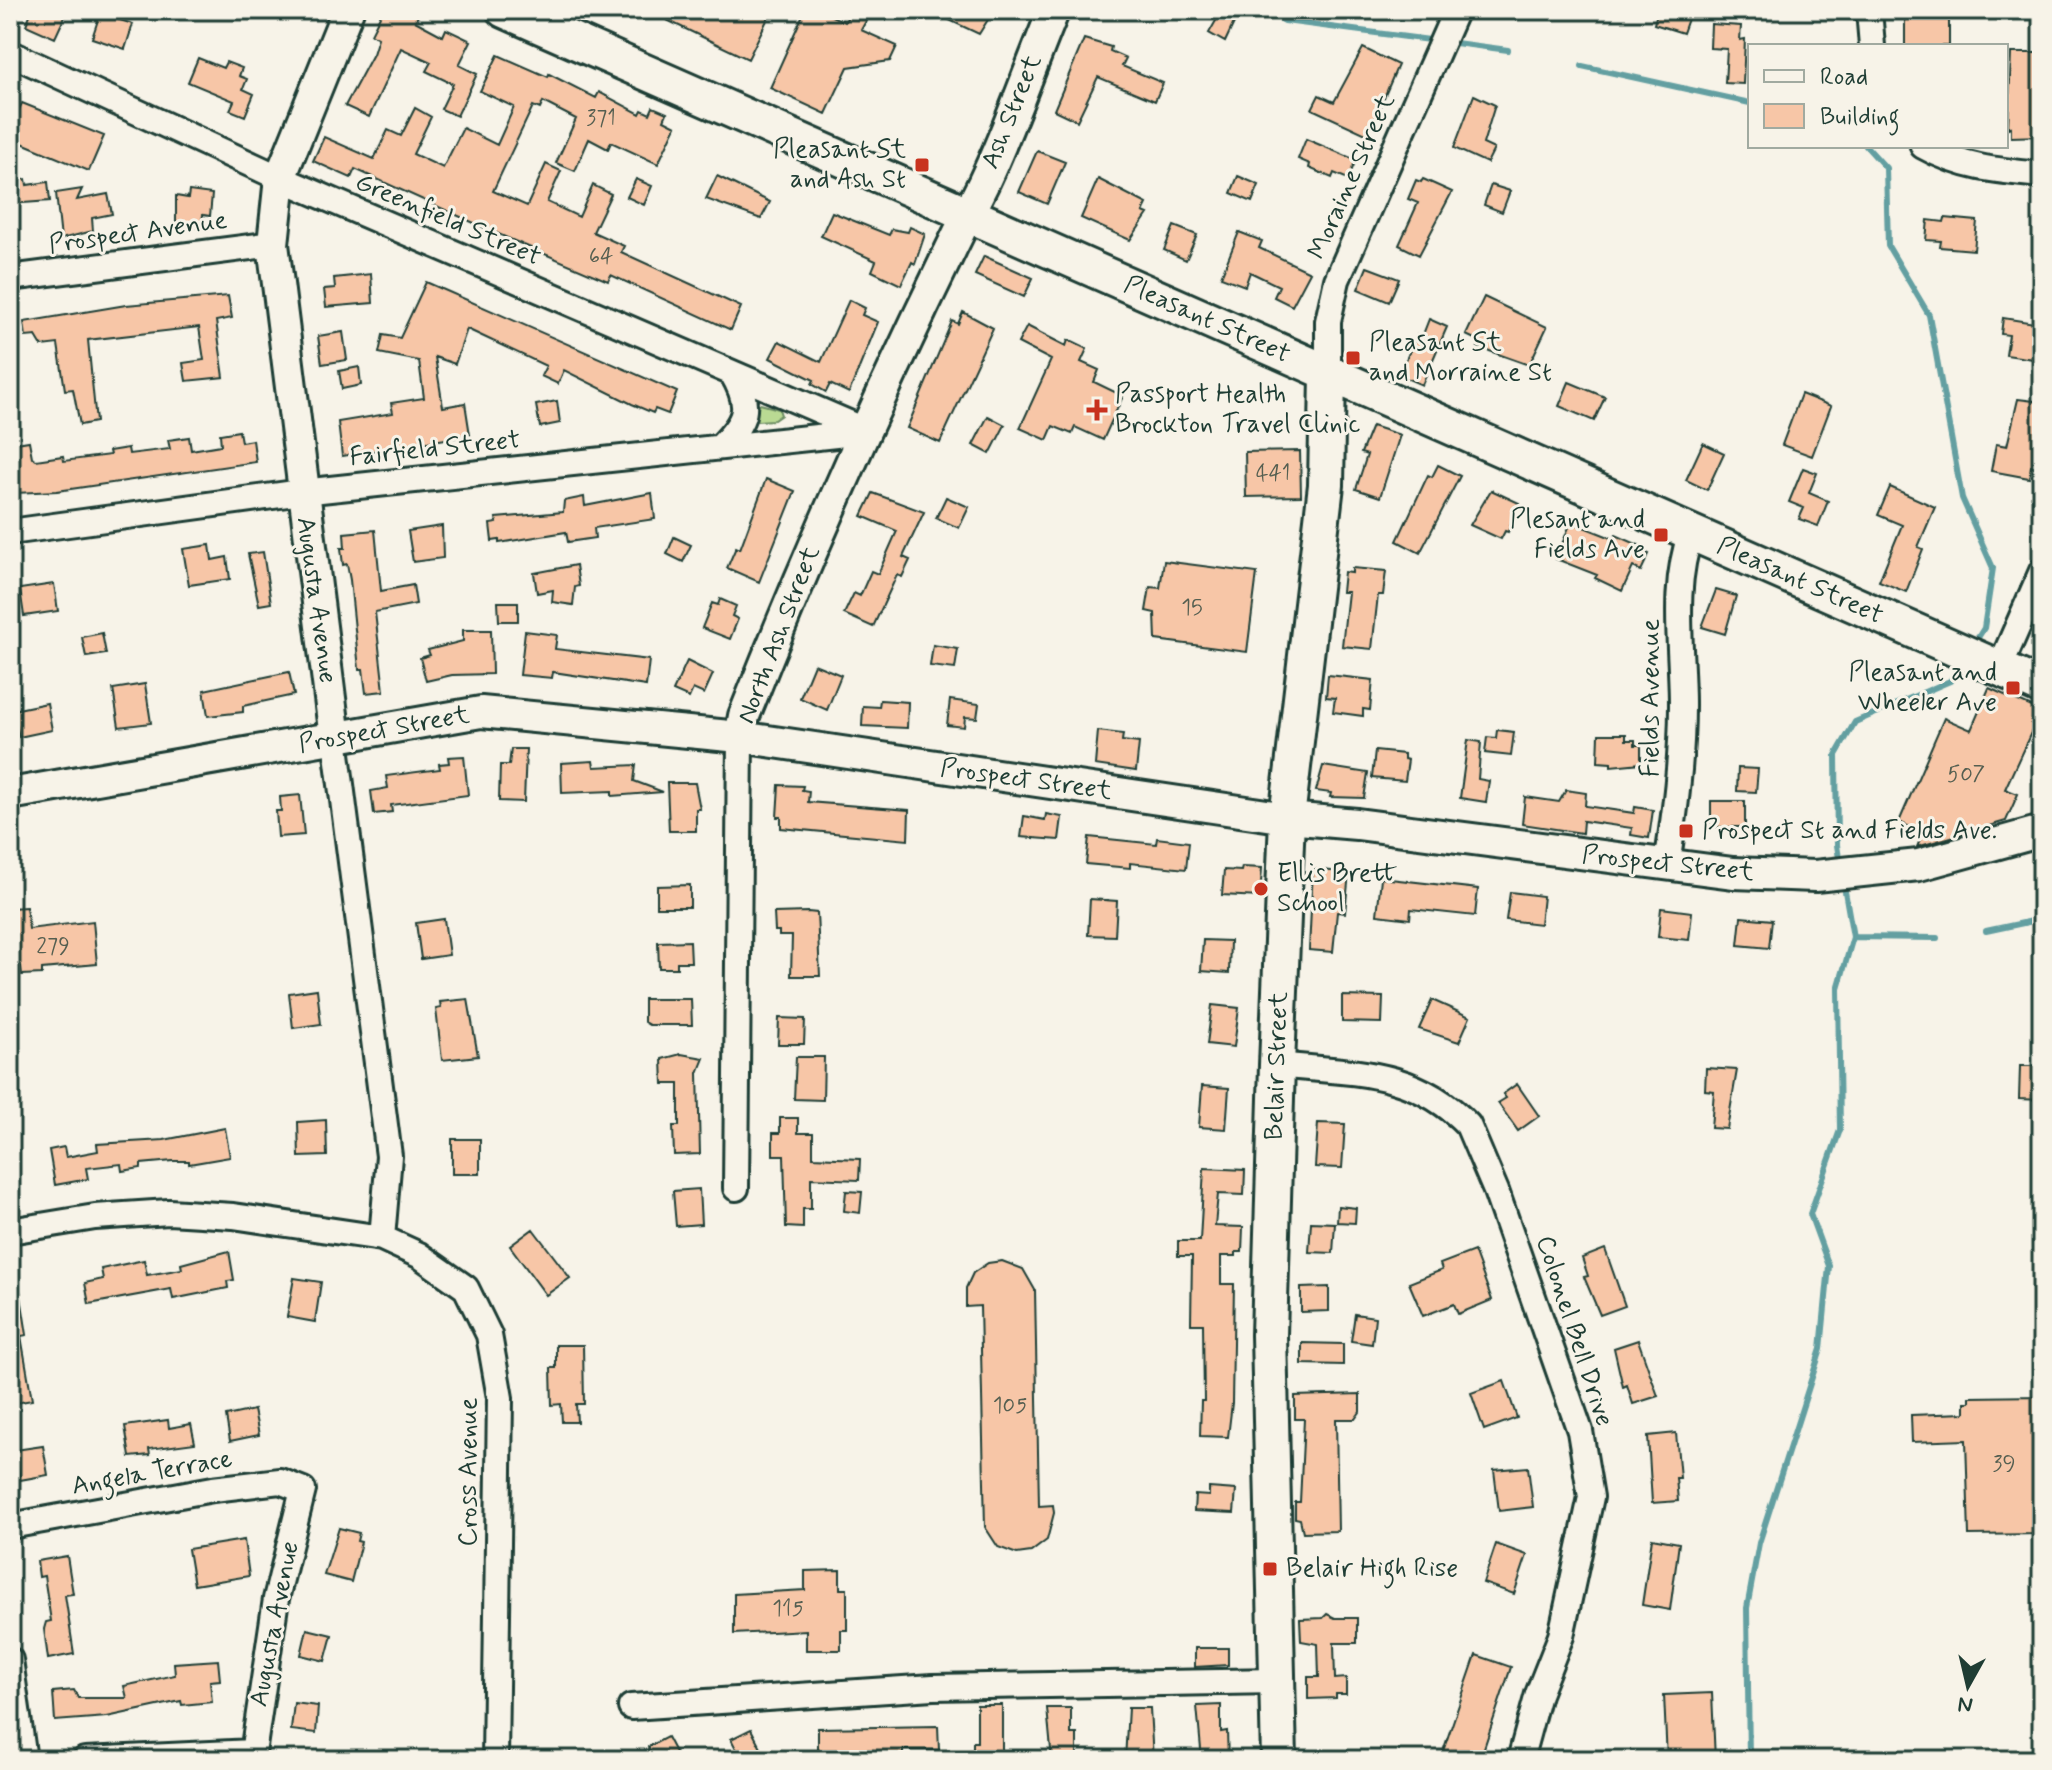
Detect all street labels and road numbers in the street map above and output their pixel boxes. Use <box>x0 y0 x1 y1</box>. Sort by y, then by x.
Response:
street label: Ash Street <box>974 50 1050 174</box>
street label: Moraine Street <box>1300 89 1404 265</box>
street label: Greenfield Street <box>350 165 546 275</box>
street label: Prospect Avenue <box>47 204 230 262</box>
street label: Pleasant Street <box>1118 268 1296 372</box>
street label: Fairfield Street <box>348 423 522 475</box>
street label: Augusta Avenue <box>287 515 345 685</box>
street label: Pleasant Street <box>1711 529 1889 633</box>
street label: North Ash Street <box>730 541 828 729</box>
street label: Fields Avenue <box>1634 619 1668 777</box>
street label: Prospect Street <box>296 698 472 762</box>
street label: Prospect Street <box>938 751 1114 809</box>
street label: Prospect Street <box>1580 838 1756 890</box>
street label: Belair Street <box>1257 991 1297 1141</box>
street label: Colonel Bell Drive <box>1527 1231 1621 1431</box>
street label: Cross Avenue <box>452 1397 486 1547</box>
street label: Angela Terrace <box>69 1442 236 1507</box>
street label: Augusta Avenue <box>242 1538 308 1710</box>

